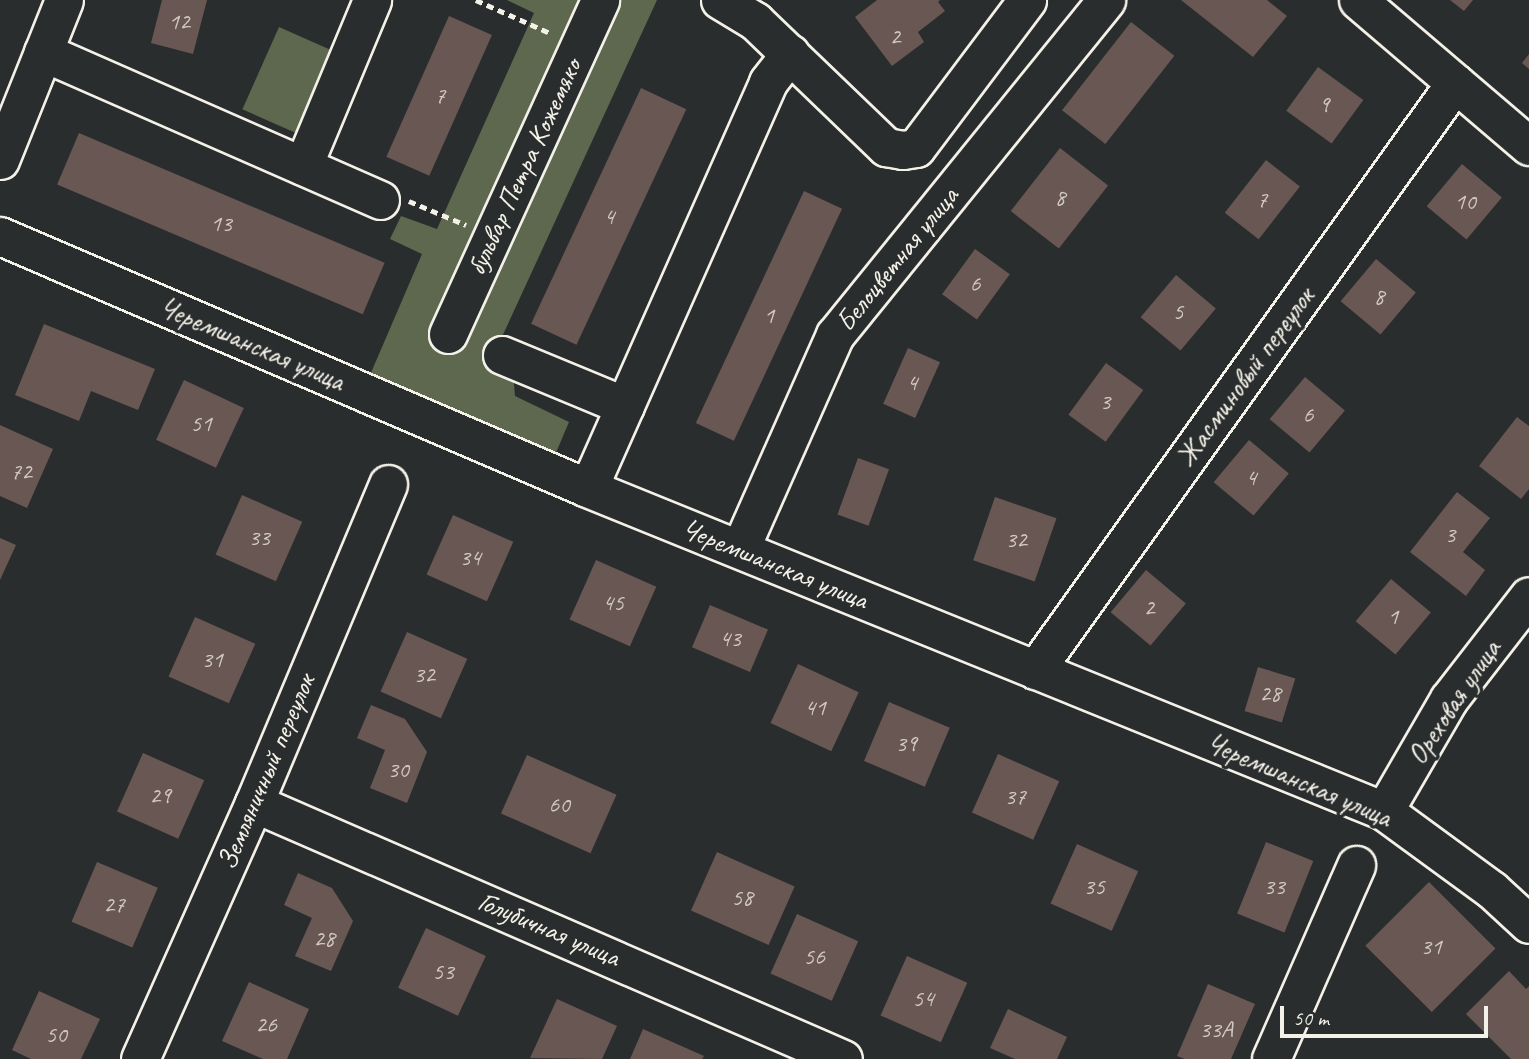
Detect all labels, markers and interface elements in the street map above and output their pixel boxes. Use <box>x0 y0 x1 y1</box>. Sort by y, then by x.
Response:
house number: 12 <box>168 8 190 36</box>
house number: 2 <box>890 23 900 51</box>
street label: бульвар Петра Кожемяко <box>460 54 588 280</box>
house number: 7 <box>435 82 445 110</box>
house number: 9 <box>1319 91 1329 119</box>
street label: Белоцветная улица <box>828 179 966 339</box>
house number: 8 <box>1055 184 1065 212</box>
house number: 7 <box>1257 186 1267 214</box>
house number: 10 <box>1454 188 1476 216</box>
house number: 4 <box>604 203 614 231</box>
house number: 13 <box>210 210 232 238</box>
house number: 6 <box>970 270 980 298</box>
street label: Жасминовый переулок <box>1169 281 1321 473</box>
house number: 8 <box>1374 283 1384 311</box>
street label: Черемшанская улица <box>154 290 350 398</box>
house number: 5 <box>1173 298 1183 326</box>
house number: 1 <box>764 302 774 330</box>
house number: 4 <box>907 369 917 397</box>
house number: 3 <box>1100 388 1110 416</box>
house number: 6 <box>1303 401 1313 429</box>
house number: 51 <box>190 410 212 438</box>
house number: 72 <box>10 458 32 486</box>
house number: 4 <box>1246 464 1256 492</box>
street label: Черемшанская улица <box>676 511 874 617</box>
house number: 3 <box>1445 521 1455 549</box>
house number: 33 <box>248 524 270 552</box>
house number: 32 <box>1005 526 1027 554</box>
house number: 34 <box>459 544 481 572</box>
house number: 45 <box>602 589 624 617</box>
house number: 2 <box>1144 594 1154 622</box>
house number: 1 <box>1388 603 1398 631</box>
house number: 43 <box>719 625 741 653</box>
street label: Ореховая улица <box>1400 633 1508 771</box>
house number: 31 <box>201 646 223 674</box>
house number: 32 <box>413 661 435 689</box>
street label: Земляничный переулок <box>210 669 322 875</box>
house number: 28 <box>1259 680 1281 708</box>
house number: 41 <box>804 694 826 722</box>
street label: Черемшанская улица <box>1201 726 1397 834</box>
house number: 39 <box>895 730 917 758</box>
house number: 30 <box>387 756 409 784</box>
house number: 29 <box>149 782 171 810</box>
house number: 37 <box>1004 783 1026 811</box>
house number: 60 <box>548 791 570 819</box>
house number: 35 <box>1083 873 1105 901</box>
house number: 33 <box>1263 873 1285 901</box>
street label: Голубичная улица <box>472 884 626 974</box>
house number: 58 <box>731 884 753 912</box>
house number: 27 <box>103 891 125 919</box>
house number: 28 <box>313 925 335 953</box>
house number: 31 <box>1420 933 1442 961</box>
house number: 56 <box>803 943 825 971</box>
house number: 53 <box>432 958 454 986</box>
house number: 54 <box>912 985 934 1013</box>
scale bar <box>1284 992 1492 1036</box>
text: 50 m <box>1293 1005 1329 1031</box>
house number: 26 <box>255 1011 277 1039</box>
house number: 33А <box>1199 1016 1233 1044</box>
house number: 50 <box>45 1021 67 1049</box>

